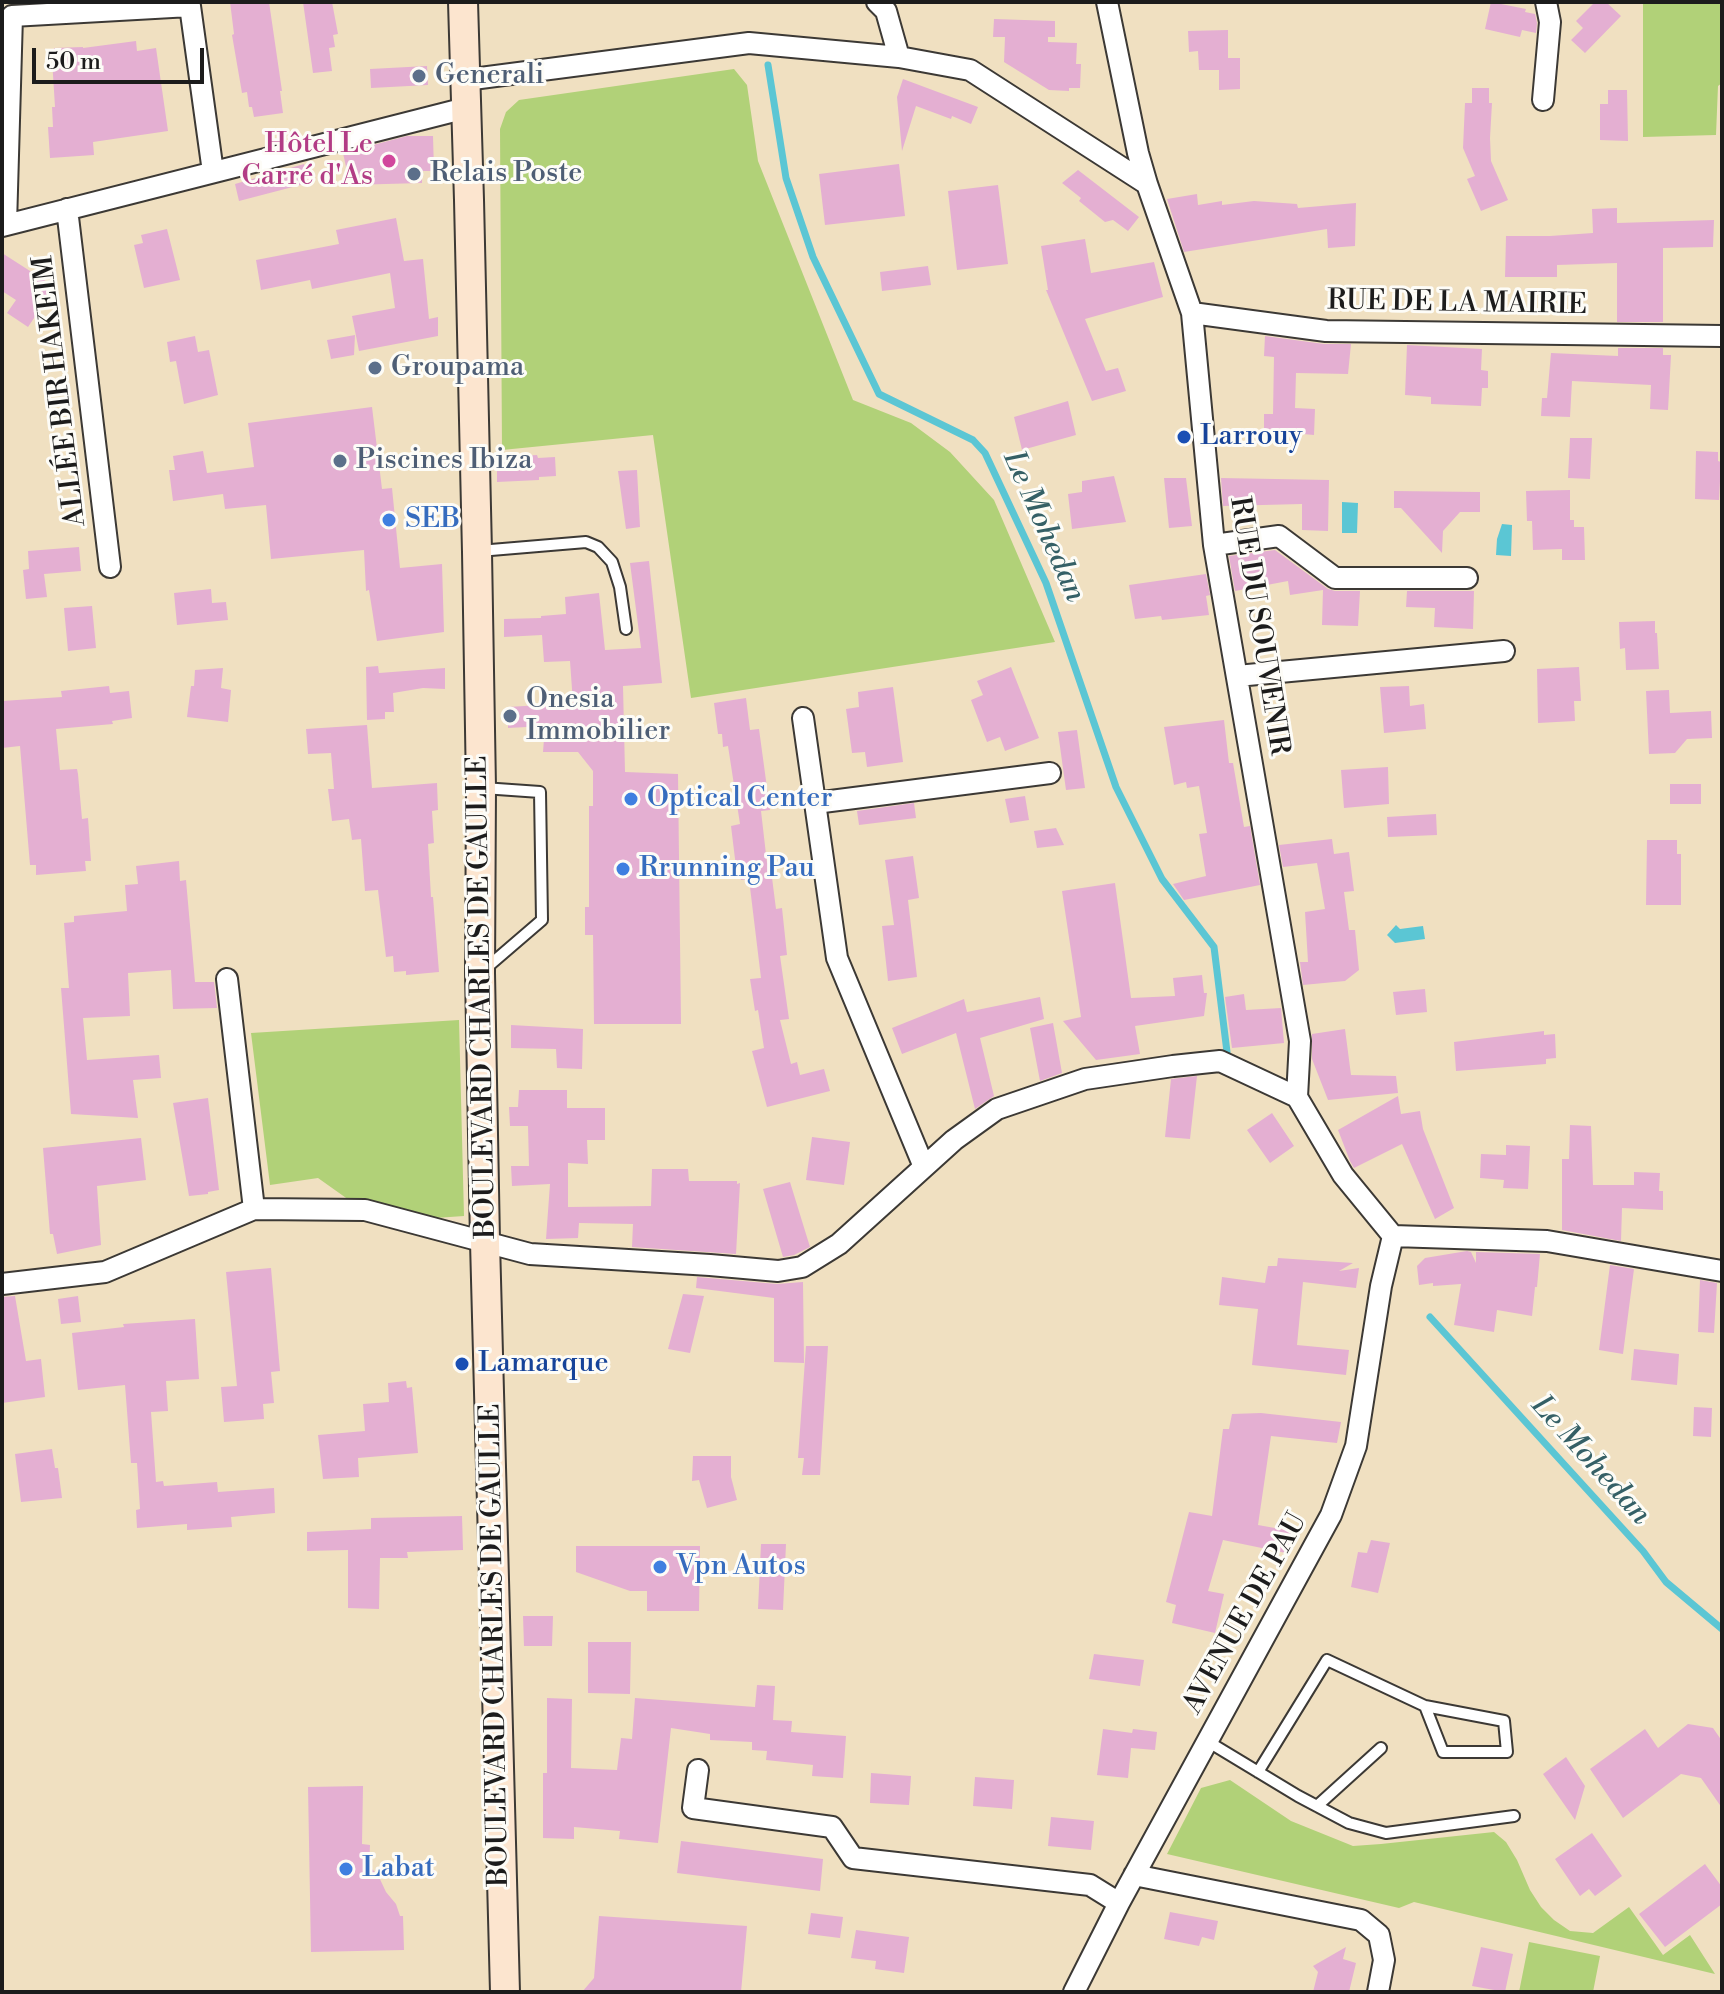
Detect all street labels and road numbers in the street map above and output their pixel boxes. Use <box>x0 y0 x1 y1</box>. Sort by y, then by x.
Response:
street label: ALLÉE BIR HAKEIM <box>28 254 94 528</box>
street label: RUE DE LA MAIRIE <box>1327 285 1587 323</box>
street label: RUE DU SOUVENIR <box>1221 495 1295 757</box>
street label: BOULEVARD CHARLES DE GAULLE <box>462 755 504 1239</box>
street label: BOULEVARD CHARLES DE GAULLE <box>475 1403 517 1887</box>
street label: AVENUE DE PAU <box>1177 1508 1315 1720</box>

